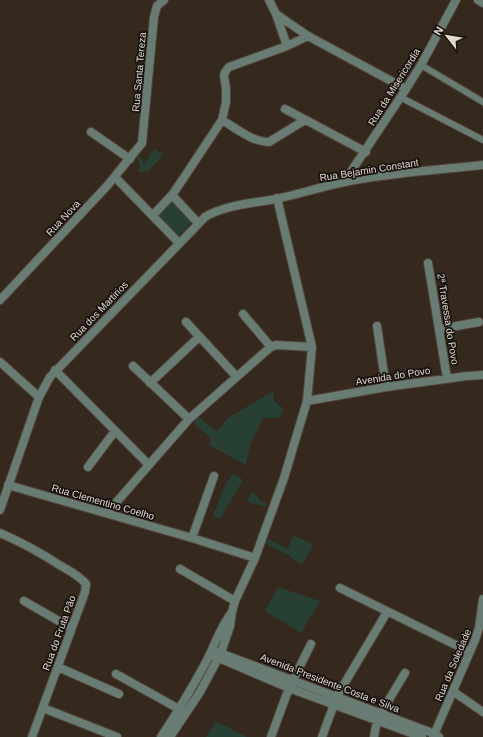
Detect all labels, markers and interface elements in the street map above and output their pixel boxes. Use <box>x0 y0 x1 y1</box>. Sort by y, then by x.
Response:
north arrow <box>427 16 467 56</box>
text: N <box>431 24 446 37</box>
street label: Rua Santa Tereza <box>130 31 148 112</box>
street label: Rua da Misericordia <box>366 46 422 128</box>
street label: Rua Bejamin Constant <box>319 157 419 183</box>
street label: Rua Nova <box>44 198 82 238</box>
street label: 2ª Travessa do Povo <box>435 273 461 366</box>
street label: Rua dos Martirios <box>68 279 130 343</box>
street label: Avenida do Povo <box>355 365 432 387</box>
street label: Rua Clementino Coelho <box>50 482 156 522</box>
street label: Rua do Fruta Pão <box>40 594 78 672</box>
street label: Rua da Soledade <box>433 627 473 703</box>
street label: Avenida Presidente Costa e Silva <box>259 651 402 715</box>

